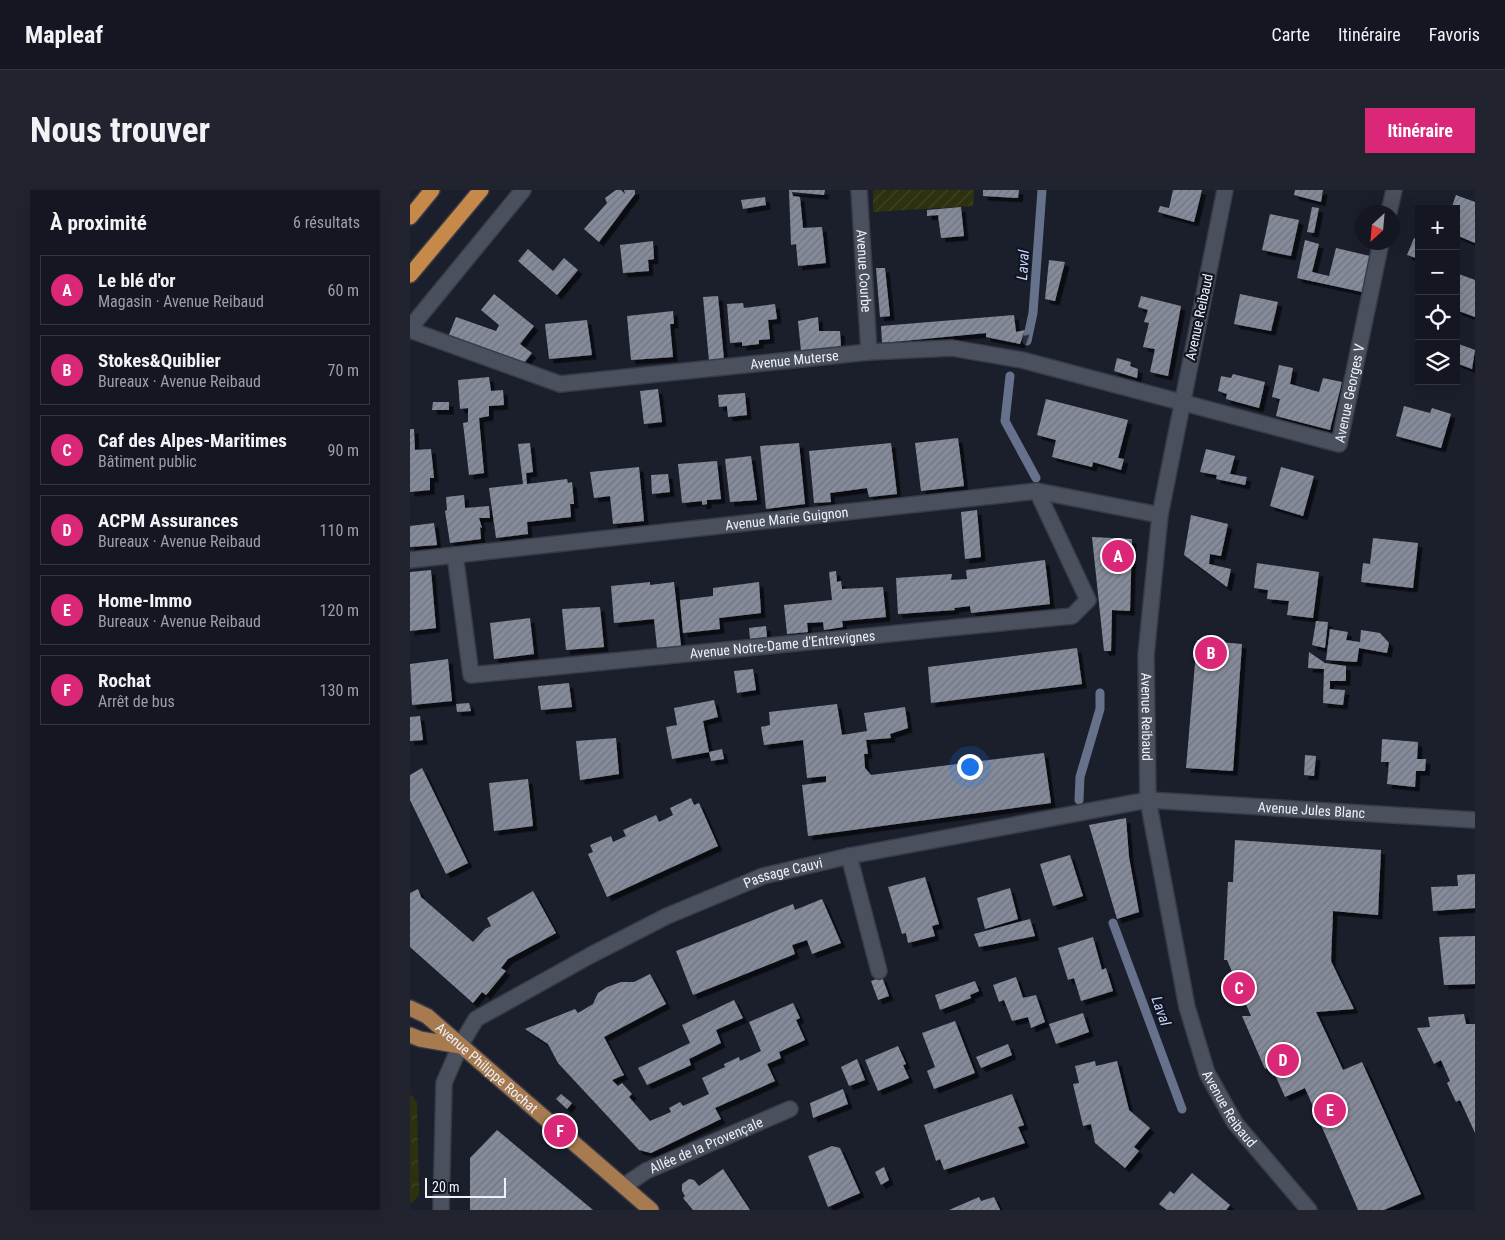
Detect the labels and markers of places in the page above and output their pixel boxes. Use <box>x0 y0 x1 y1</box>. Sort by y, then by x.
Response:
pin: A <box>1102 537 1134 575</box>
pin: B <box>1195 634 1227 672</box>
pin: C <box>1223 969 1255 1007</box>
pin: D <box>1267 1041 1299 1079</box>
pin: E <box>1314 1091 1346 1129</box>
pin: F <box>544 1112 576 1150</box>

